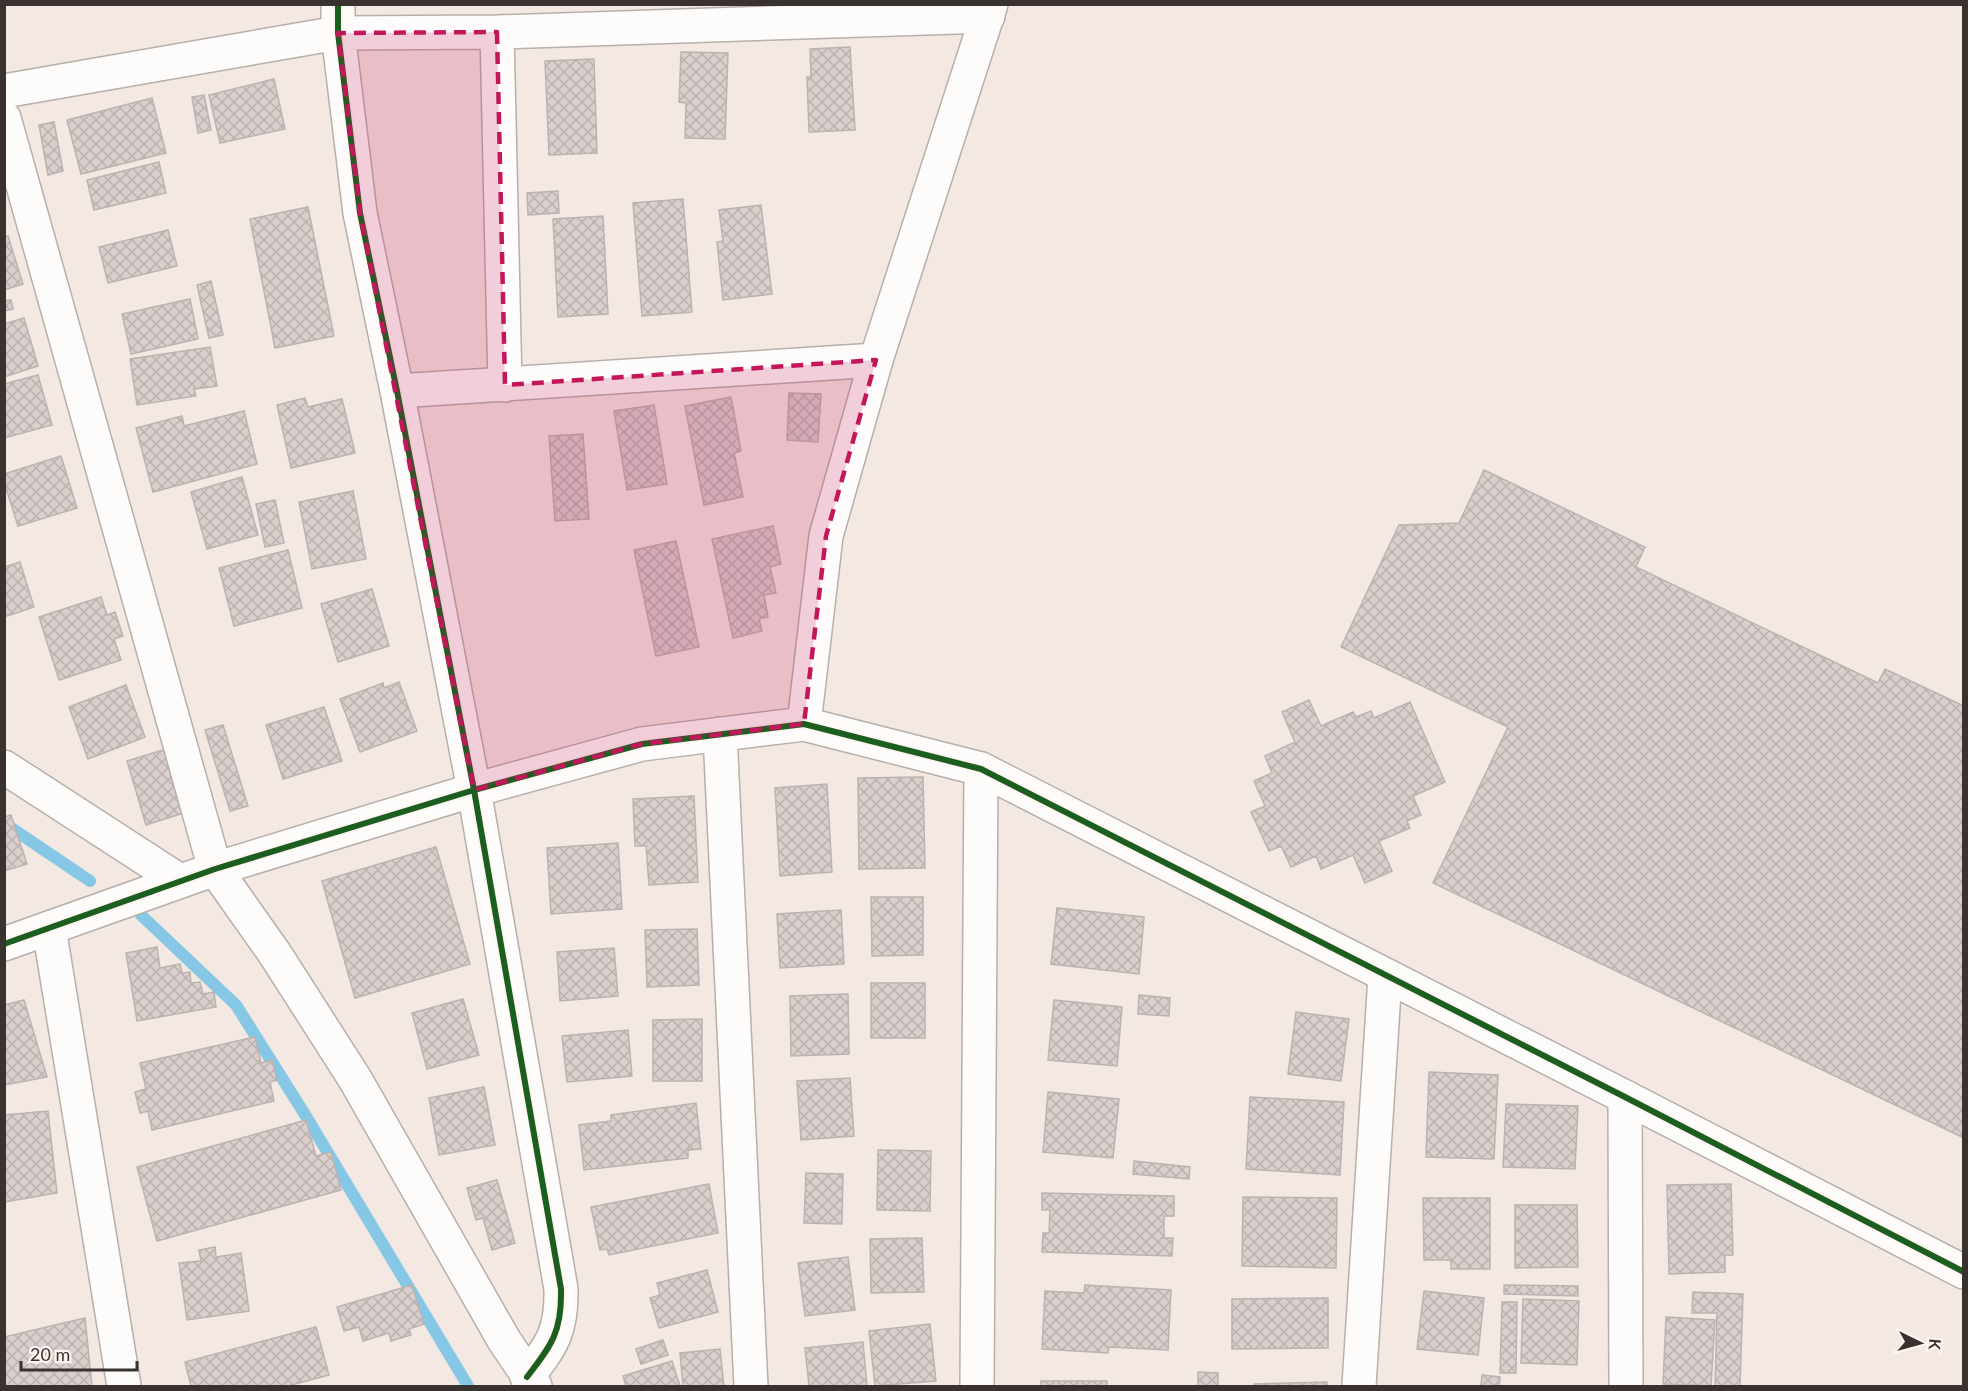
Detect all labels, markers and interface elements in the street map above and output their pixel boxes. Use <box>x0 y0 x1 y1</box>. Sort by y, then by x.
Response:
north arrow <box>1890 1313 1950 1373</box>
scale bar <box>21 1334 136 1372</box>
text: K <box>1925 1338 1945 1352</box>
text: 20 m <box>30 1343 70 1365</box>

